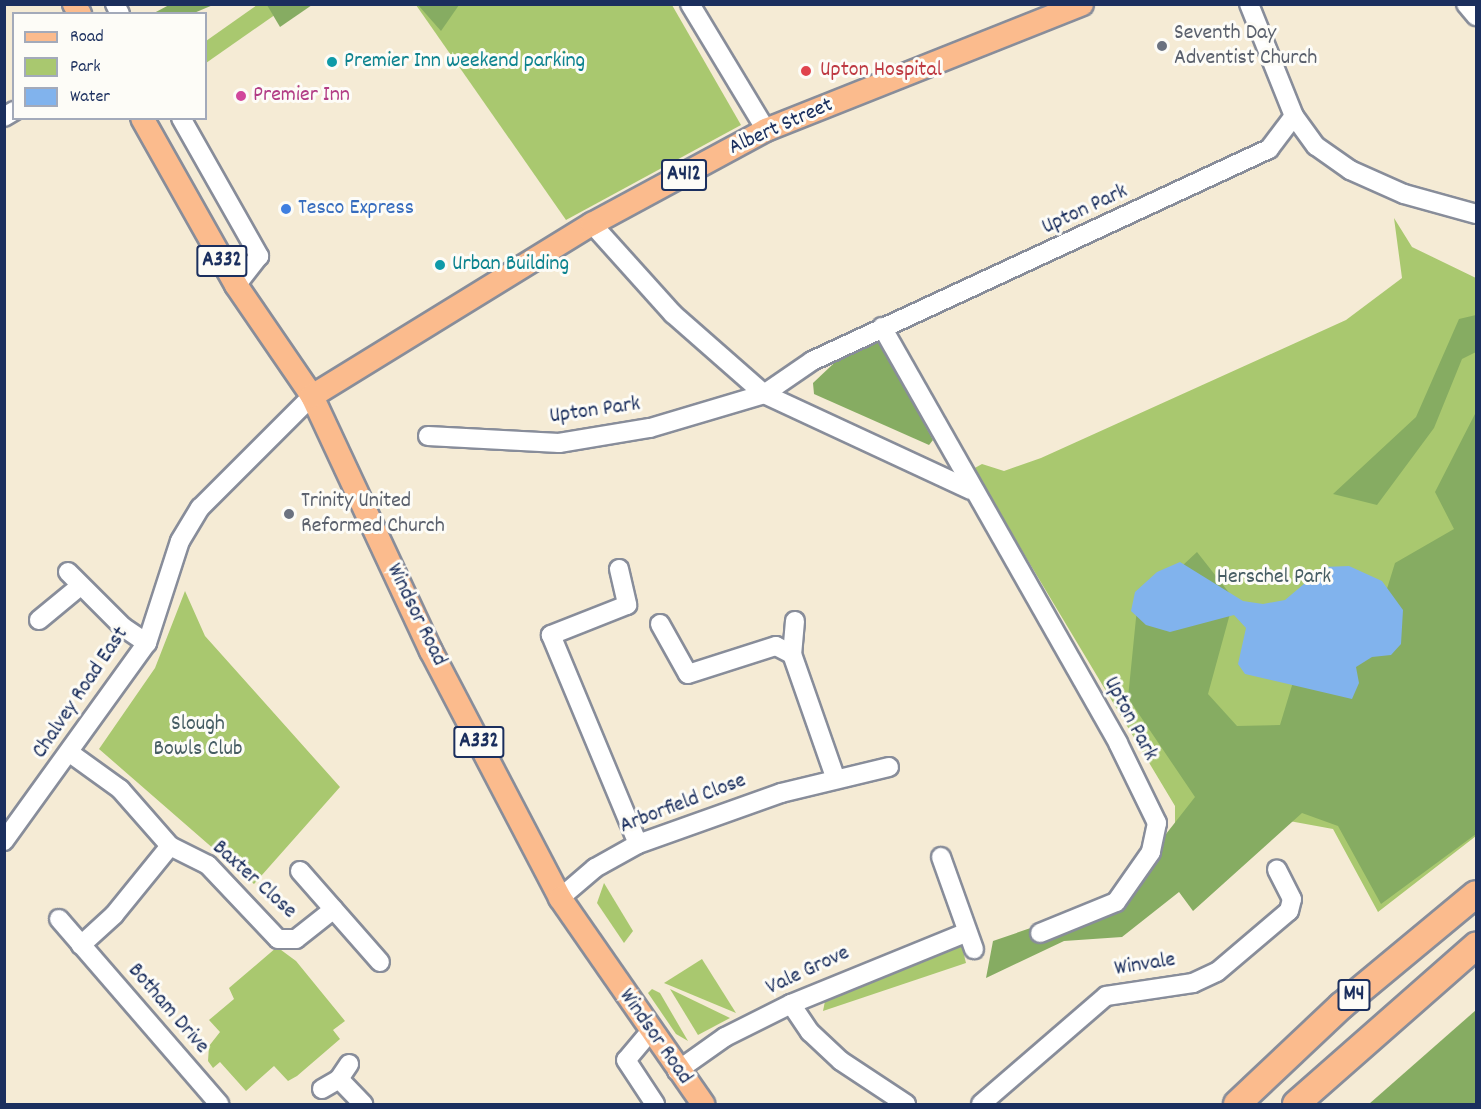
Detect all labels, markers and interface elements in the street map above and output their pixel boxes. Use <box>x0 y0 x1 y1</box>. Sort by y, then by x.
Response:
legend <box>12 12 207 120</box>
place label: Seventh Day Adventist Church <box>1174 20 1317 72</box>
text: Road <box>70 25 104 50</box>
marker: Seventh Day Adventist Church <box>1155 39 1169 53</box>
place label: Premier Inn weekend parking <box>344 49 585 75</box>
text: Park <box>70 55 101 80</box>
marker: Premier Inn weekend parking <box>325 55 339 69</box>
place label: Upton Hospital <box>820 58 942 84</box>
marker: Upton Hospital <box>797 62 815 80</box>
place label: Premier Inn <box>253 83 350 109</box>
text: Water <box>70 85 110 110</box>
marker: Premier Inn <box>234 89 248 103</box>
street label: Albert Street <box>725 92 837 162</box>
road number: A412 <box>660 157 708 193</box>
street label: Upton Park <box>1038 179 1132 241</box>
place label: Tesco Express <box>298 196 414 222</box>
marker: Tesco Express <box>279 202 293 216</box>
road number: A332 <box>195 243 249 279</box>
place label: Urban Building <box>452 252 569 278</box>
marker: Urban Building <box>433 258 447 272</box>
street label: Upton Park <box>548 392 642 430</box>
place label: Trinity United Reformed Church <box>301 488 445 540</box>
marker: Trinity United Reformed Church <box>282 507 296 521</box>
street label: Windsor Road <box>380 560 452 670</box>
park label: Herschel Park <box>1217 565 1331 591</box>
street label: Chalvey Road East <box>27 622 135 764</box>
street label: Upton Park <box>1097 672 1163 766</box>
park label: Slough Bowls Club <box>153 711 243 762</box>
road number: A332 <box>452 724 506 760</box>
street label: Arborfield Close <box>616 768 750 840</box>
street label: Baxter Close <box>206 835 302 925</box>
street label: Vale Grove <box>762 940 854 1002</box>
street label: Winvale <box>1113 947 1177 983</box>
street label: Botham Drive <box>122 958 214 1060</box>
road number: M4 <box>1336 977 1372 1013</box>
street label: Windsor Road <box>612 984 698 1090</box>

